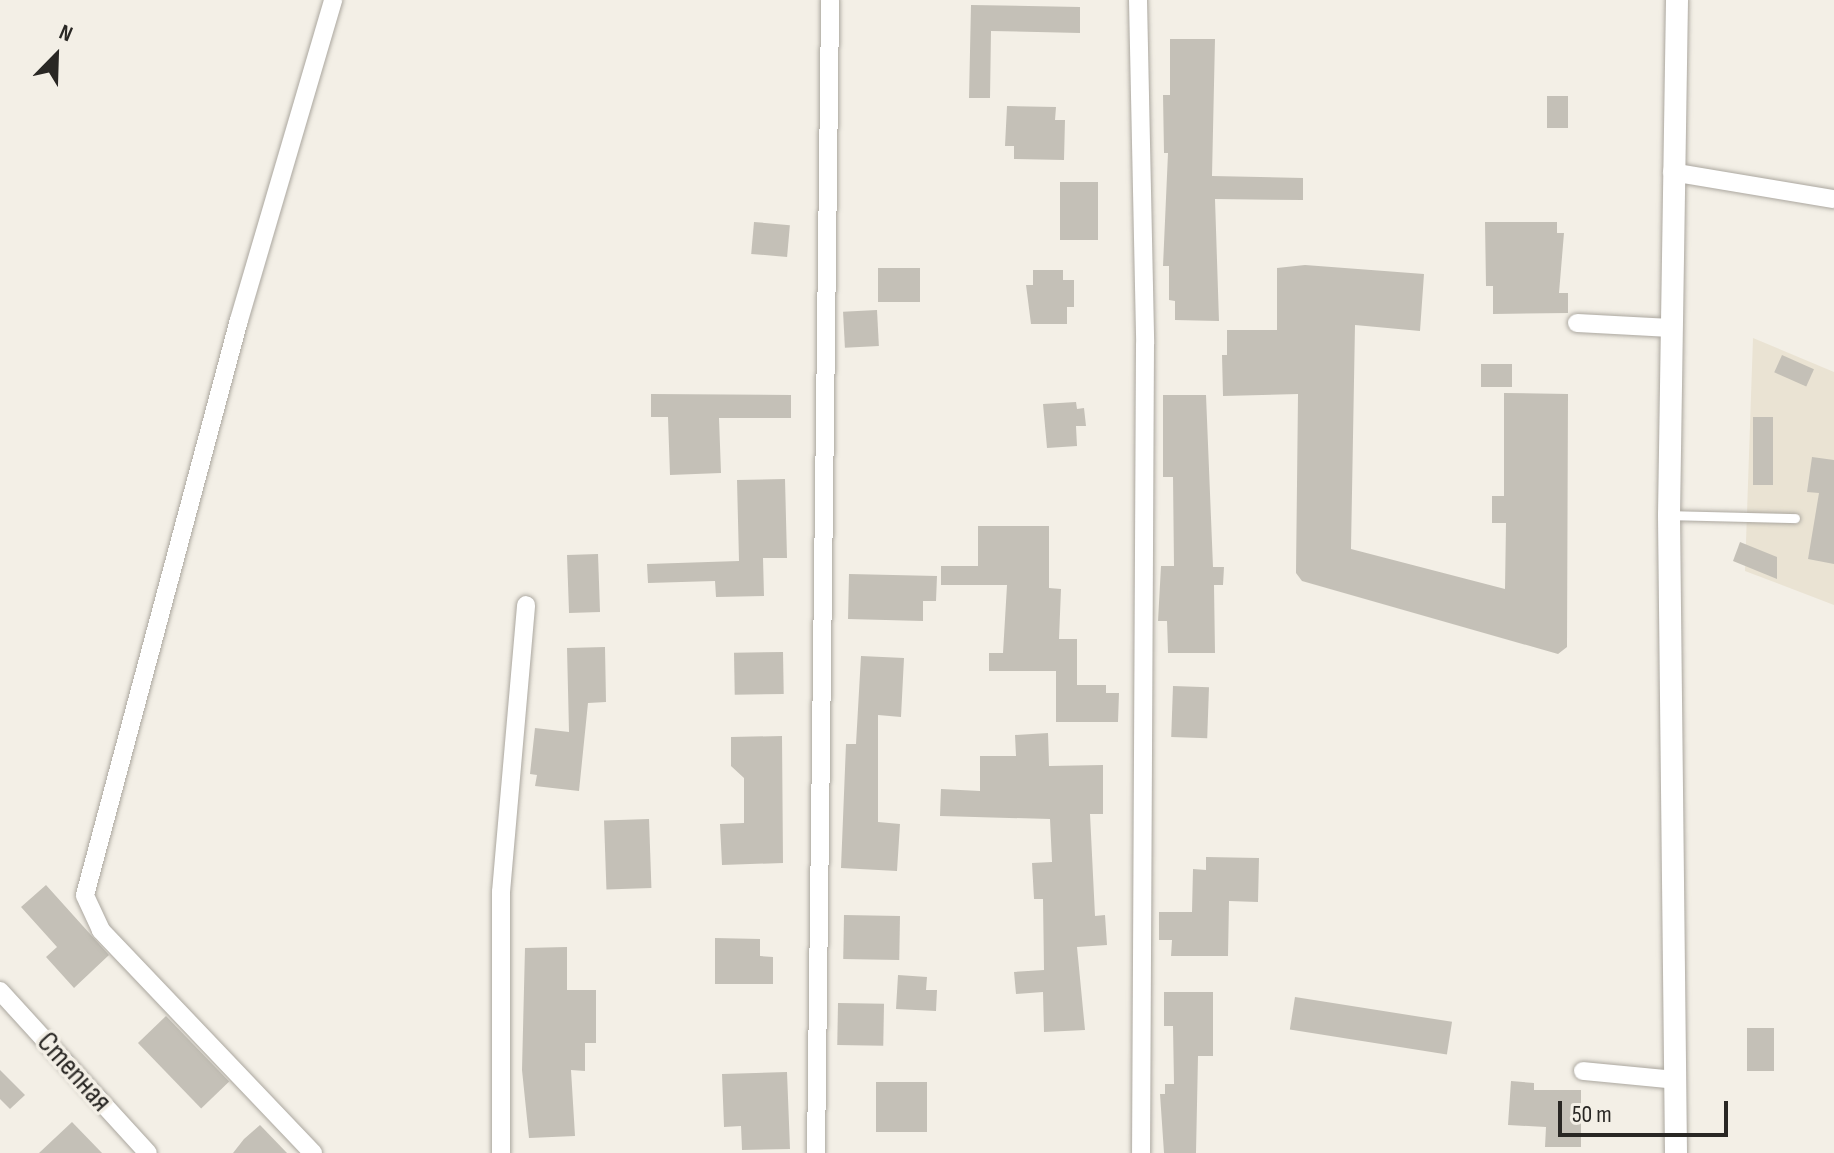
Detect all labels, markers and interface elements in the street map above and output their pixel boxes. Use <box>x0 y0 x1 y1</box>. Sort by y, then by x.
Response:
north arrow <box>16 16 96 96</box>
text: N <box>55 19 76 48</box>
street label: Степная <box>29 1025 119 1119</box>
scale bar <box>1562 1085 1732 1135</box>
text: 50 m <box>1572 1100 1612 1129</box>

